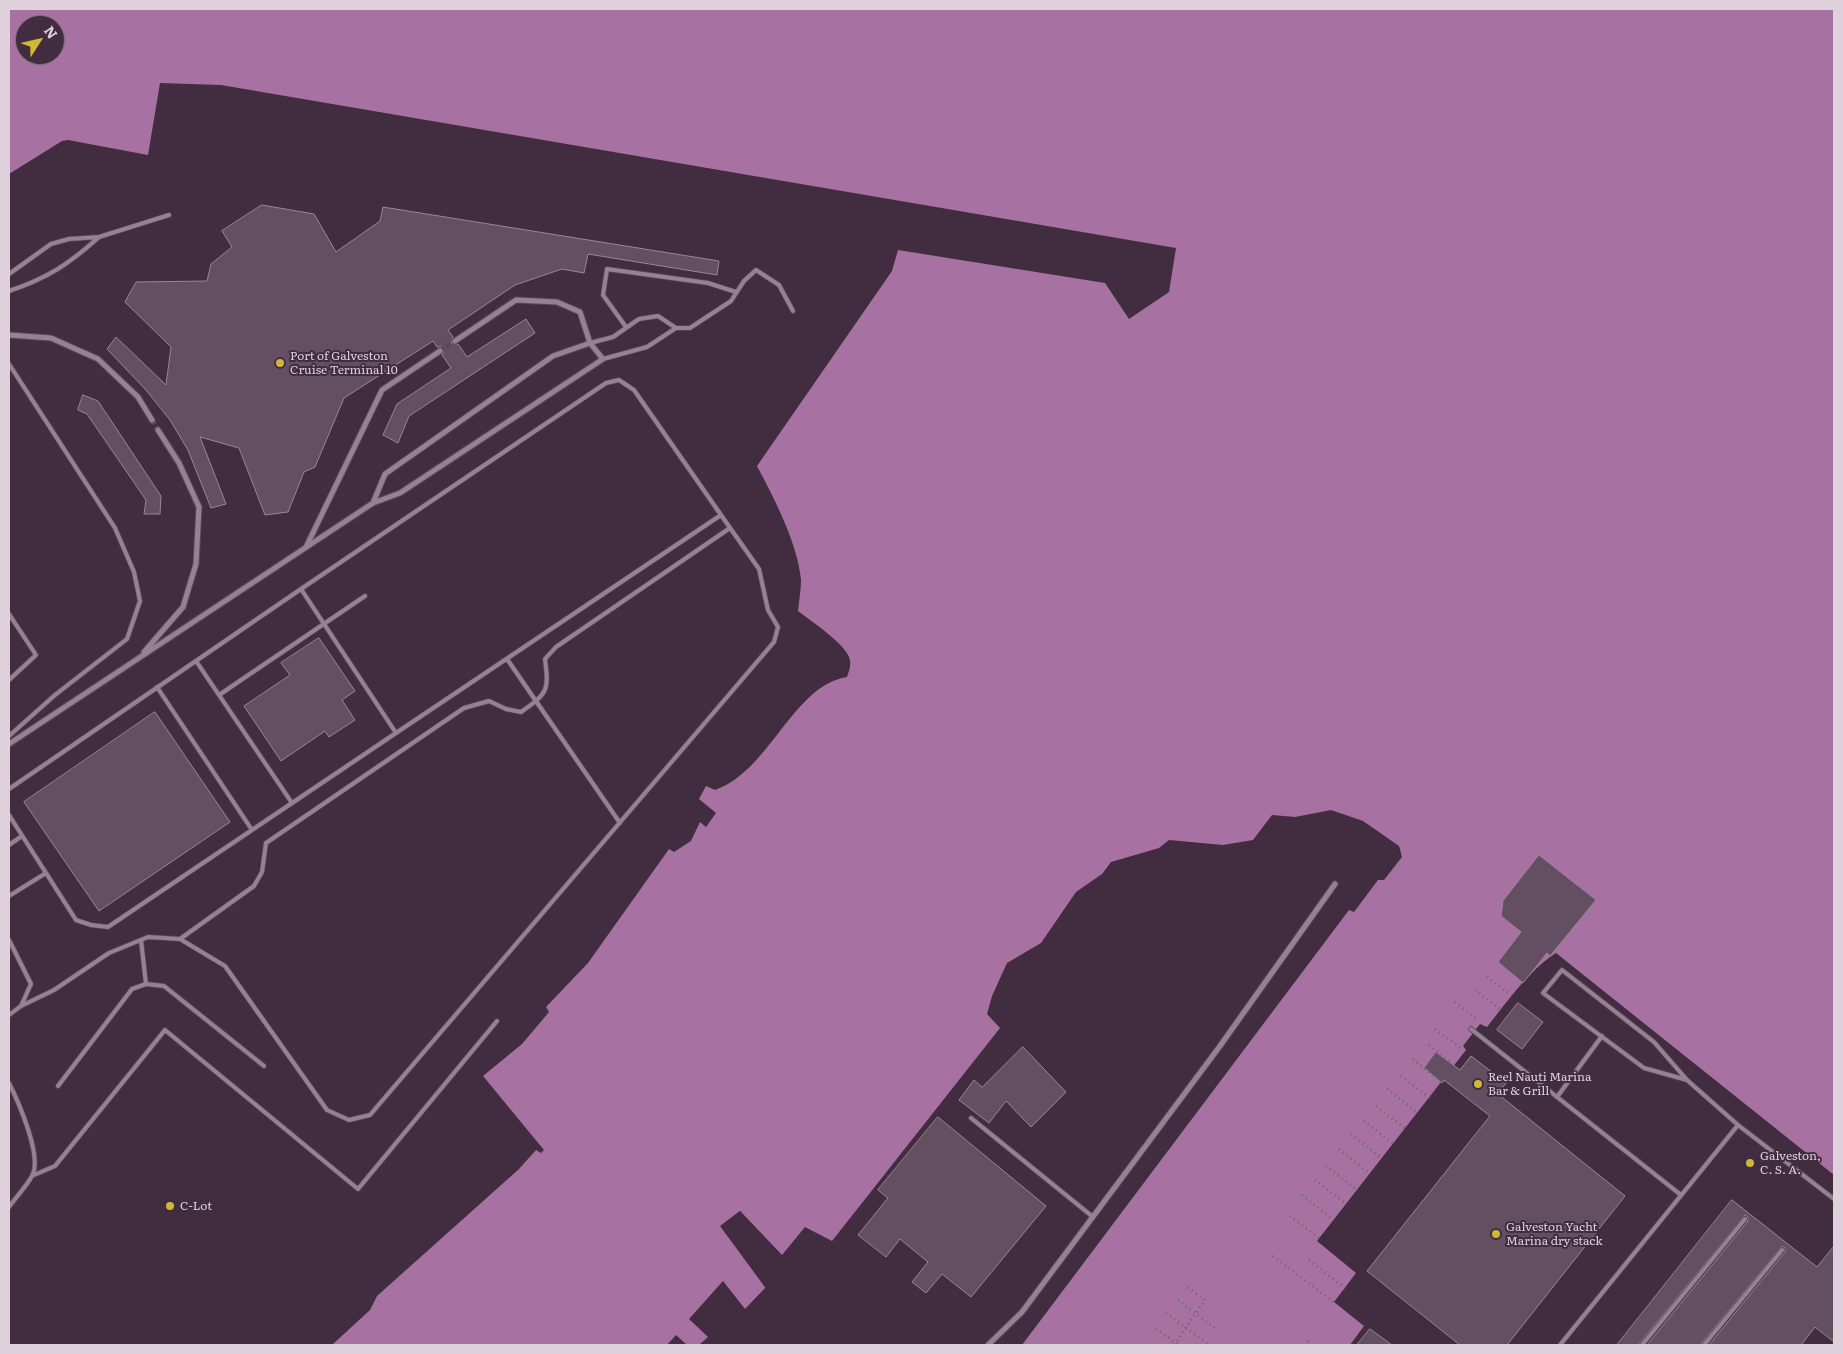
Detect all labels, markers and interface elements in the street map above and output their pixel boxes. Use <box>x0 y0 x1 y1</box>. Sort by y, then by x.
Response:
north arrow <box>15 15 65 65</box>
text: N <box>40 21 63 43</box>
place label: Port of Galveston Cruise Terminal 10 <box>290 349 398 377</box>
marker: Port of Galveston Cruise Terminal 10 <box>274 357 286 369</box>
place label: Reel Nauti Marina Bar & Grill <box>1488 1070 1591 1098</box>
marker: Reel Nauti Marina Bar & Grill <box>1472 1078 1484 1090</box>
place label: Galveston, C. S. A. <box>1760 1149 1821 1177</box>
marker: Galveston, C. S. A. <box>1744 1157 1756 1169</box>
place label: C-Lot <box>180 1199 212 1213</box>
marker: C-Lot <box>164 1200 176 1212</box>
place label: Galveston Yacht Marina dry stack <box>1506 1220 1603 1248</box>
marker: Galveston Yacht Marina dry stack <box>1490 1228 1502 1240</box>

